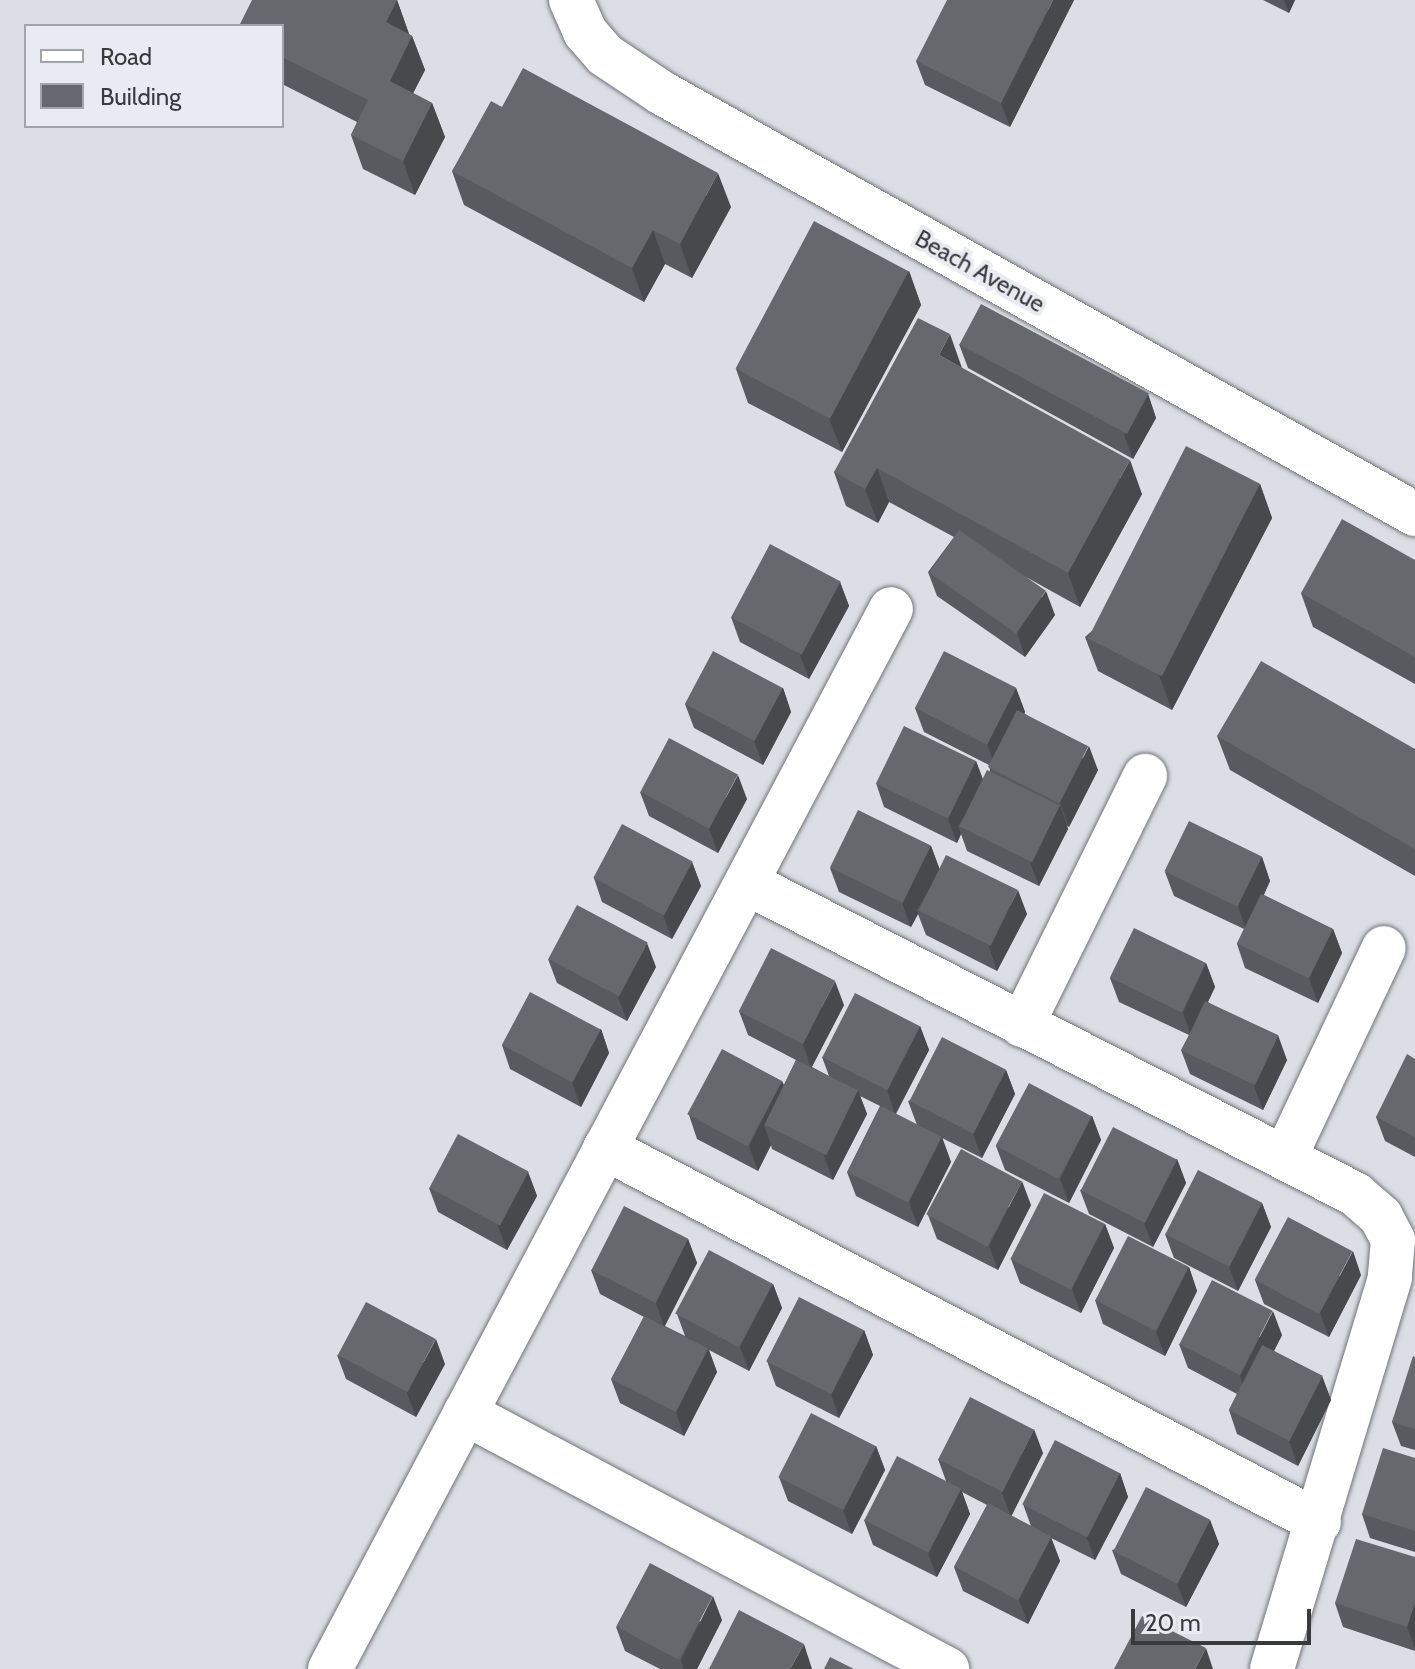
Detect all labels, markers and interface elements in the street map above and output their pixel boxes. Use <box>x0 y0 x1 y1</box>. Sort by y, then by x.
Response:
legend <box>24 24 284 128</box>
text: Road <box>100 42 152 71</box>
text: Building <box>100 82 181 111</box>
street label: Beach Avenue <box>910 224 1050 318</box>
scale bar <box>1135 1593 1315 1643</box>
text: 20 m <box>1145 1608 1201 1637</box>

